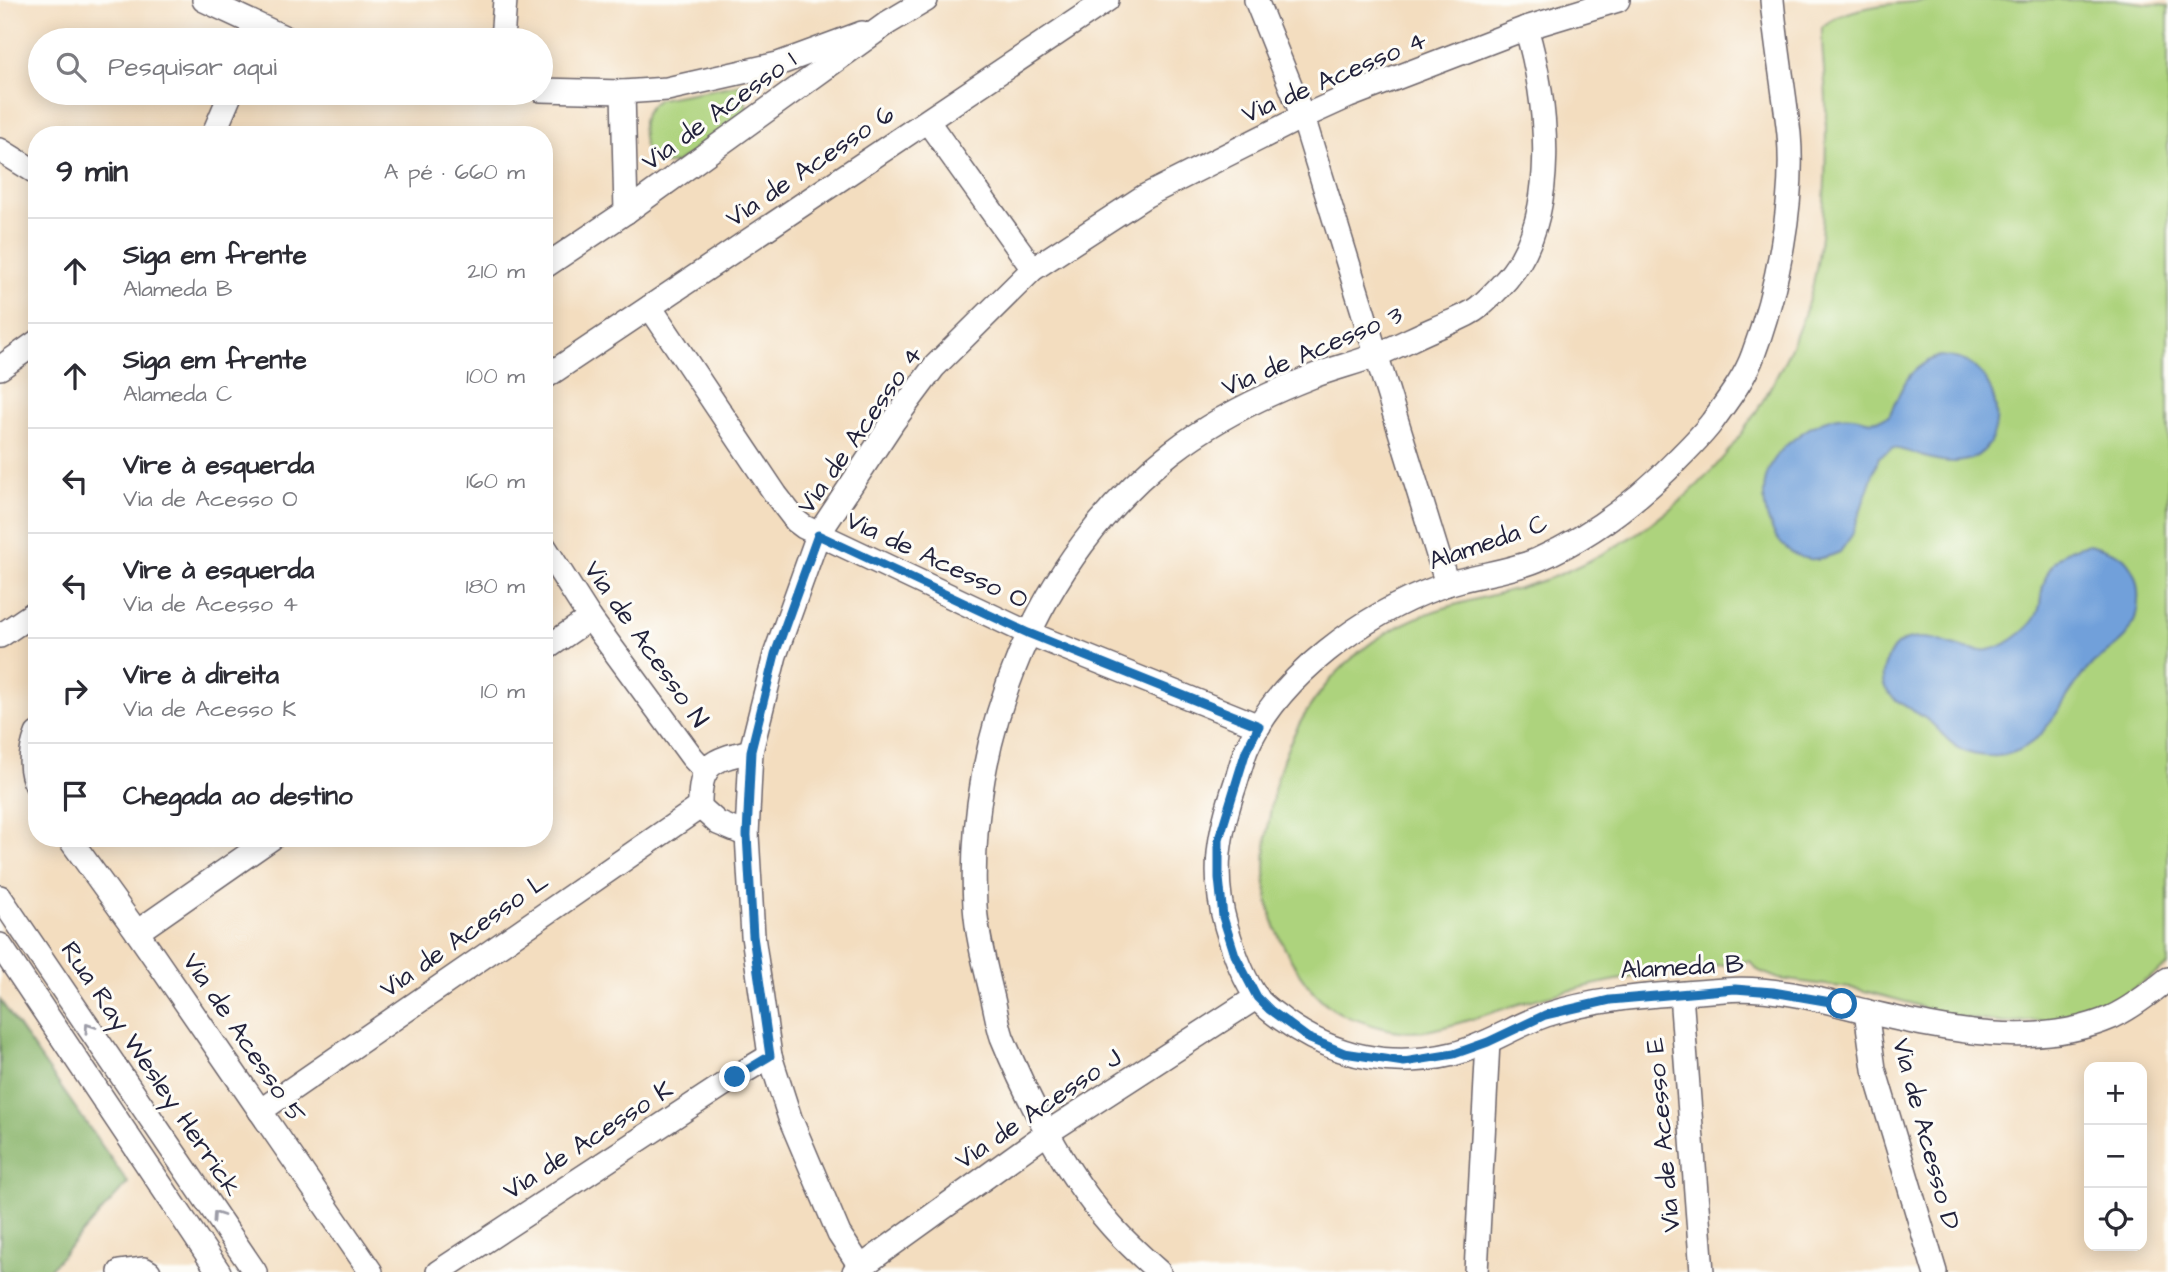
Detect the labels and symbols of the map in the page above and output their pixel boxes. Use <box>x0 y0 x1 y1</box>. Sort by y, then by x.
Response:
street label: Via de Acesso 4 <box>1236 22 1432 132</box>
street label: Via de Acesso 1 <box>634 43 804 179</box>
street label: Via de Acesso 6 <box>719 96 901 236</box>
street label: Via de Acesso 3 <box>1216 297 1408 405</box>
street label: Via de Acesso 4 <box>789 338 932 521</box>
street label: Via de Acesso O <box>840 502 1034 618</box>
street label: Alameda C <box>1424 505 1552 579</box>
street label: Via de Acesso N <box>575 553 717 735</box>
street label: Via de Acesso L <box>373 863 555 1007</box>
street label: Rua Ray Wesley Herrick <box>50 934 250 1205</box>
street label: Via de Acesso 5 <box>174 946 314 1130</box>
street label: Alameda B <box>1619 946 1745 988</box>
route start <box>1826 988 1857 1019</box>
one-way arrow <box>84 1022 97 1035</box>
street label: Via de Acesso D <box>1883 1034 1969 1234</box>
street label: Via de Acesso E <box>1637 1036 1689 1234</box>
street label: Via de Acesso J <box>948 1040 1129 1178</box>
route end <box>719 1061 750 1092</box>
street label: Via de Acesso K <box>496 1071 680 1208</box>
one-way arrow <box>212 1210 225 1223</box>

